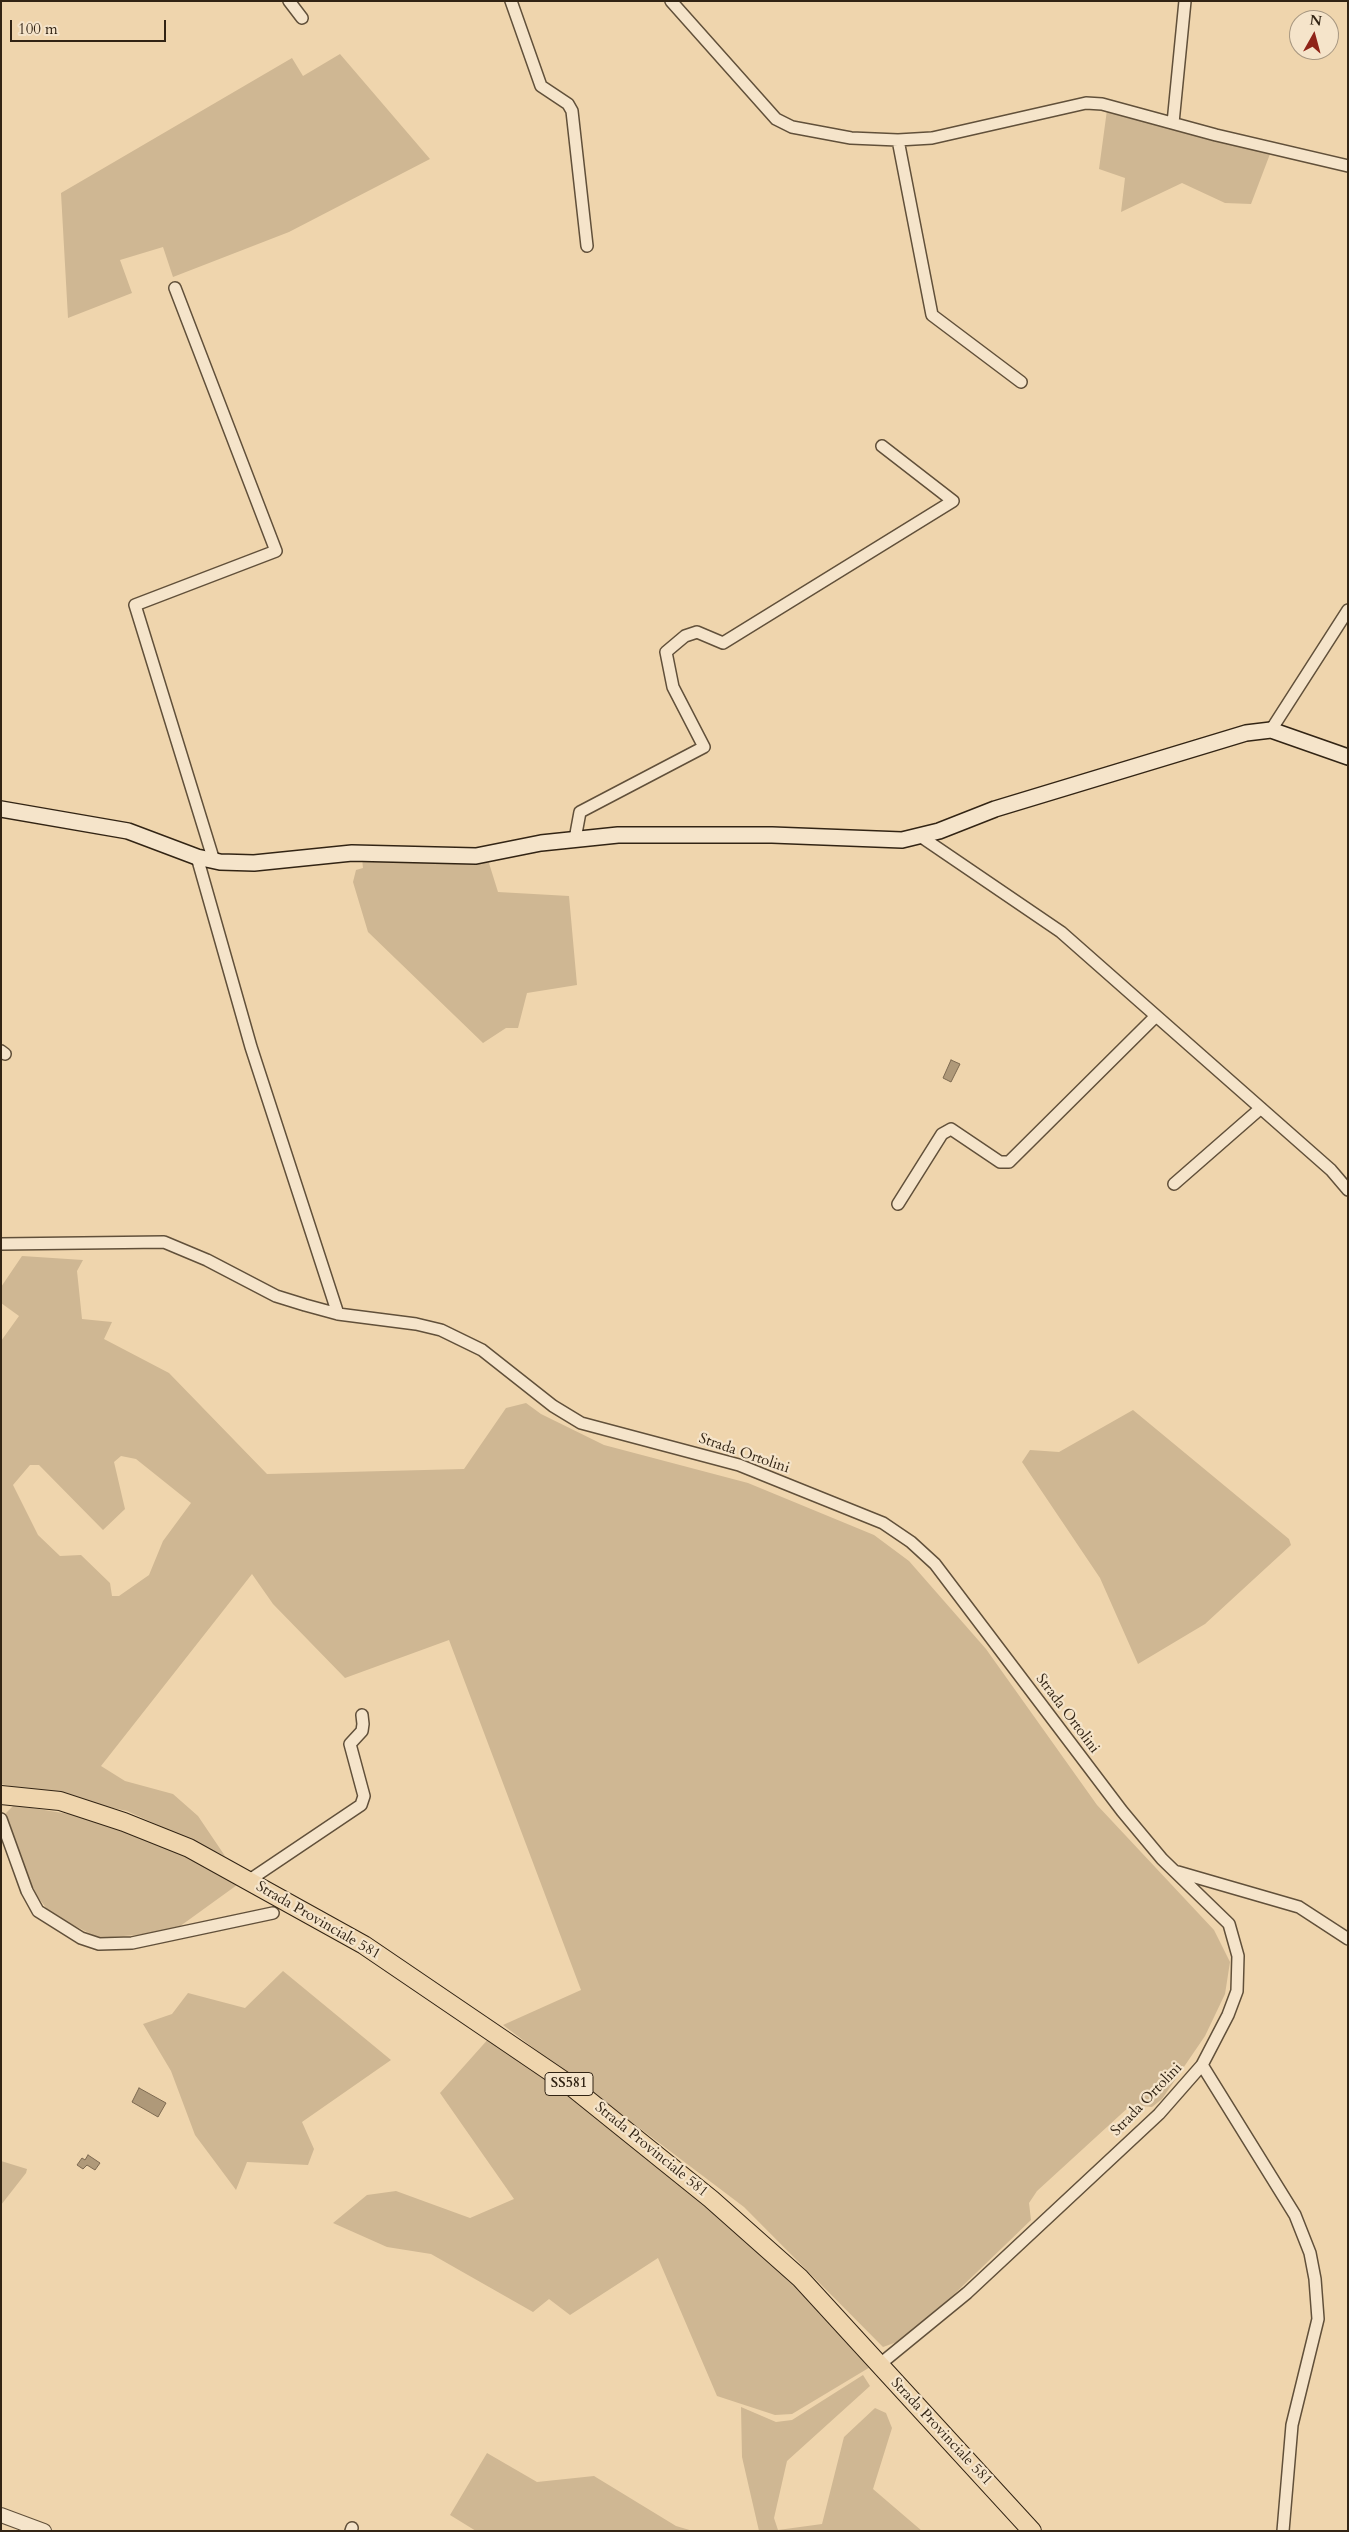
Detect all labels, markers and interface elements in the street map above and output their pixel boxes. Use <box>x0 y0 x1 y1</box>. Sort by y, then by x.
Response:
scale bar <box>12 10 169 42</box>
north arrow <box>1289 10 1339 60</box>
text: N <box>1309 10 1323 31</box>
text: 100 m <box>18 19 58 39</box>
street label: Strada Ortolini <box>696 1430 792 1478</box>
street label: Strada Ortolini <box>1031 1671 1103 1757</box>
street label: Strada Provinciale 581 <box>253 1878 383 1964</box>
street label: Strada Ortolini <box>1108 2060 1186 2140</box>
road number: SS581 <box>545 2072 593 2096</box>
street label: Strada Provinciale 581 <box>591 2099 711 2201</box>
street label: Strada Provinciale 581 <box>886 2374 996 2490</box>

